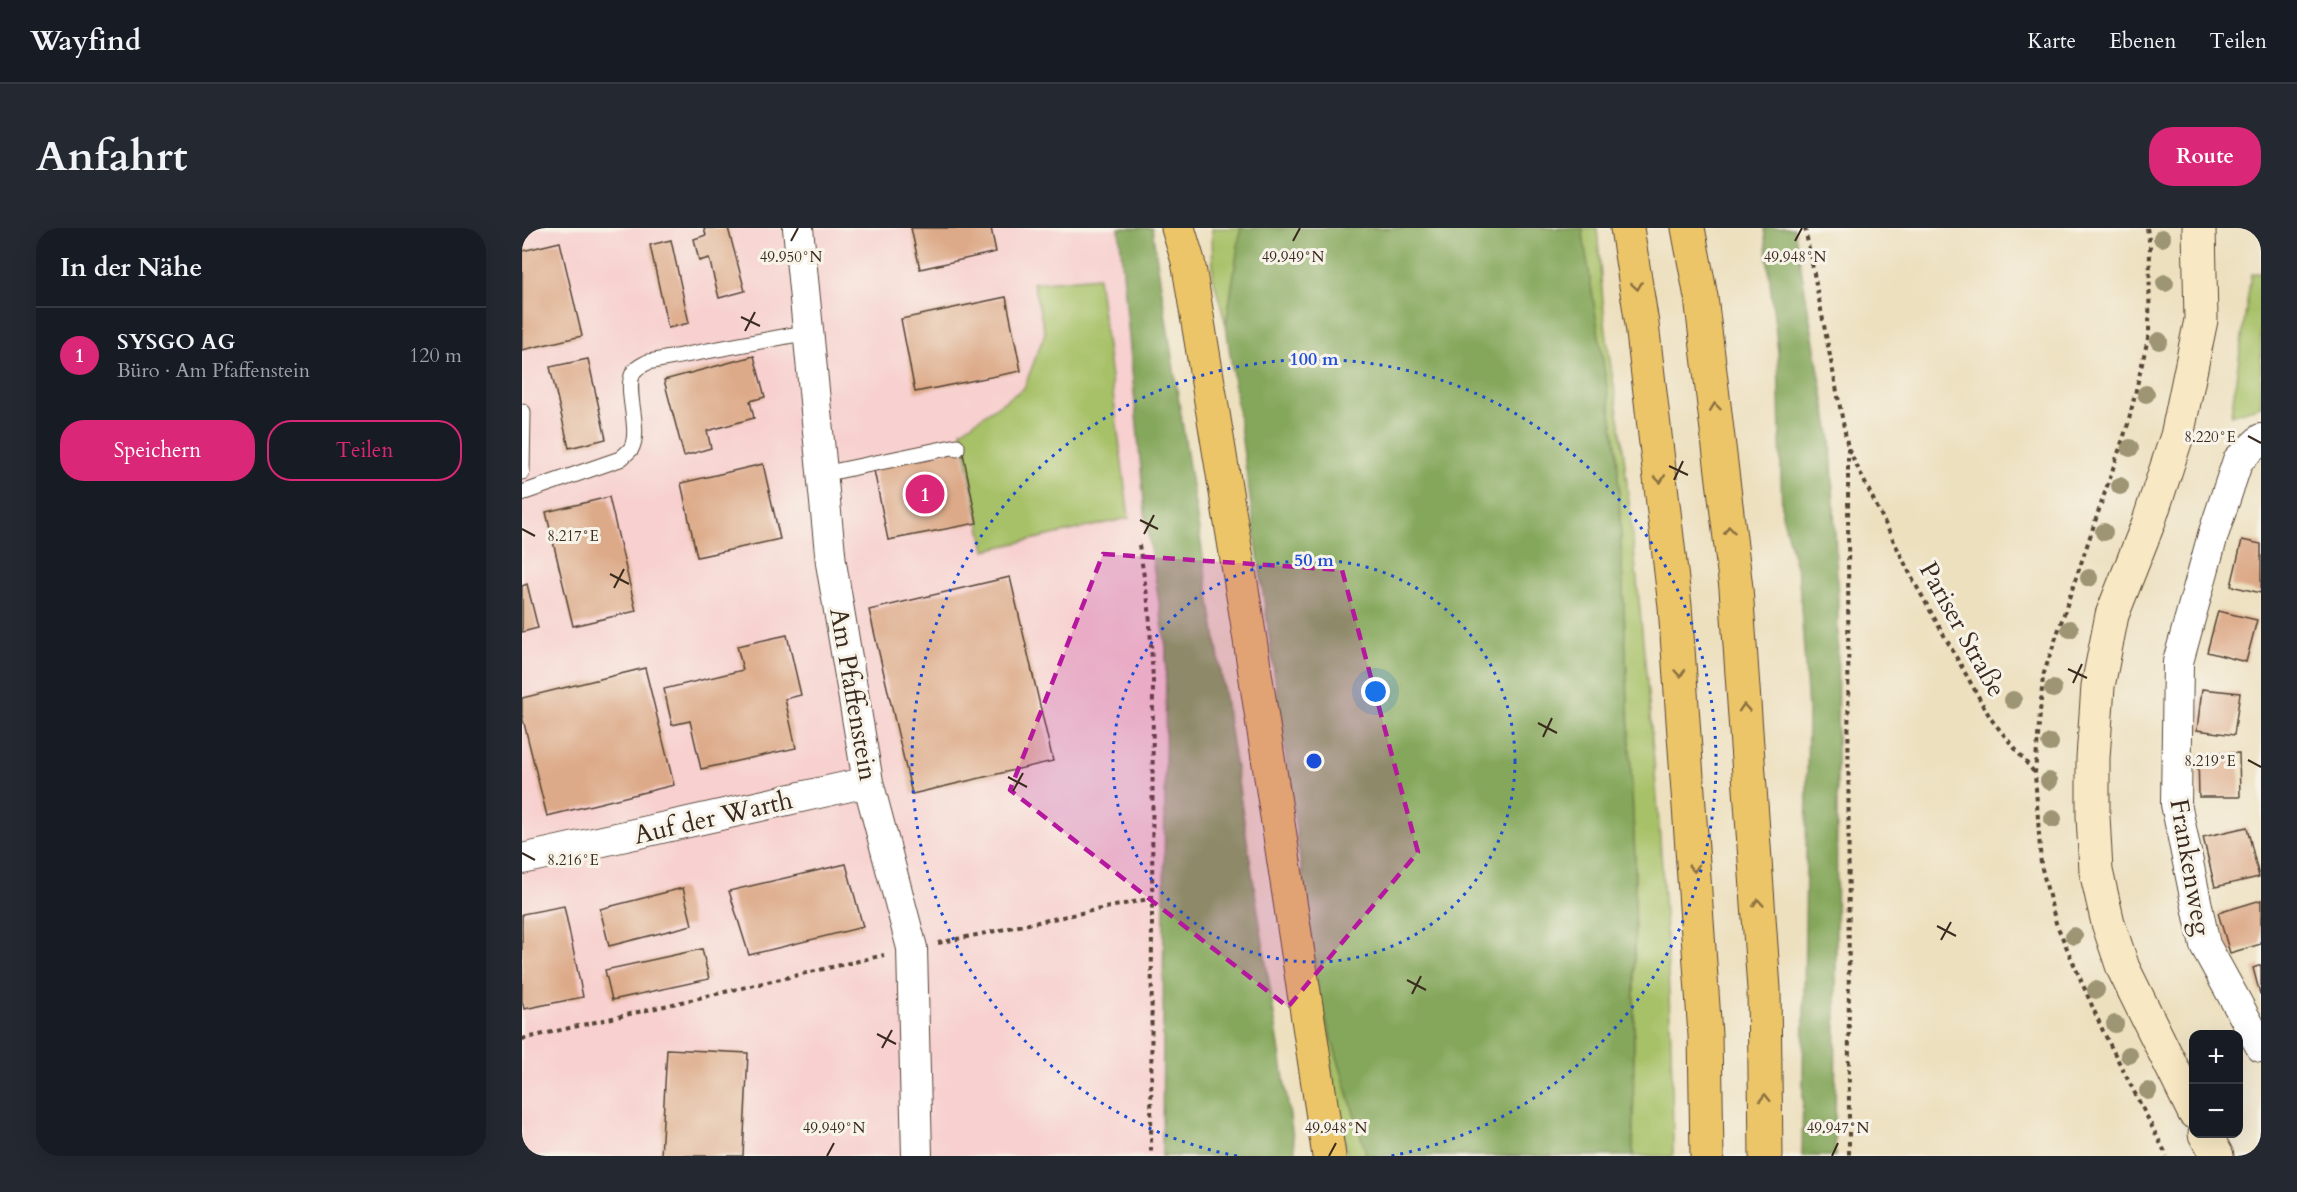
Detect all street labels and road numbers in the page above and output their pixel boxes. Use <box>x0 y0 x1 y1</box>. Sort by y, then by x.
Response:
street label: Pariser Straße <box>1911 555 2014 703</box>
street label: Am Pfaffenstein <box>821 605 886 784</box>
street label: Auf der Warth <box>630 782 796 853</box>
street label: Frankenweg <box>2161 796 2220 939</box>

